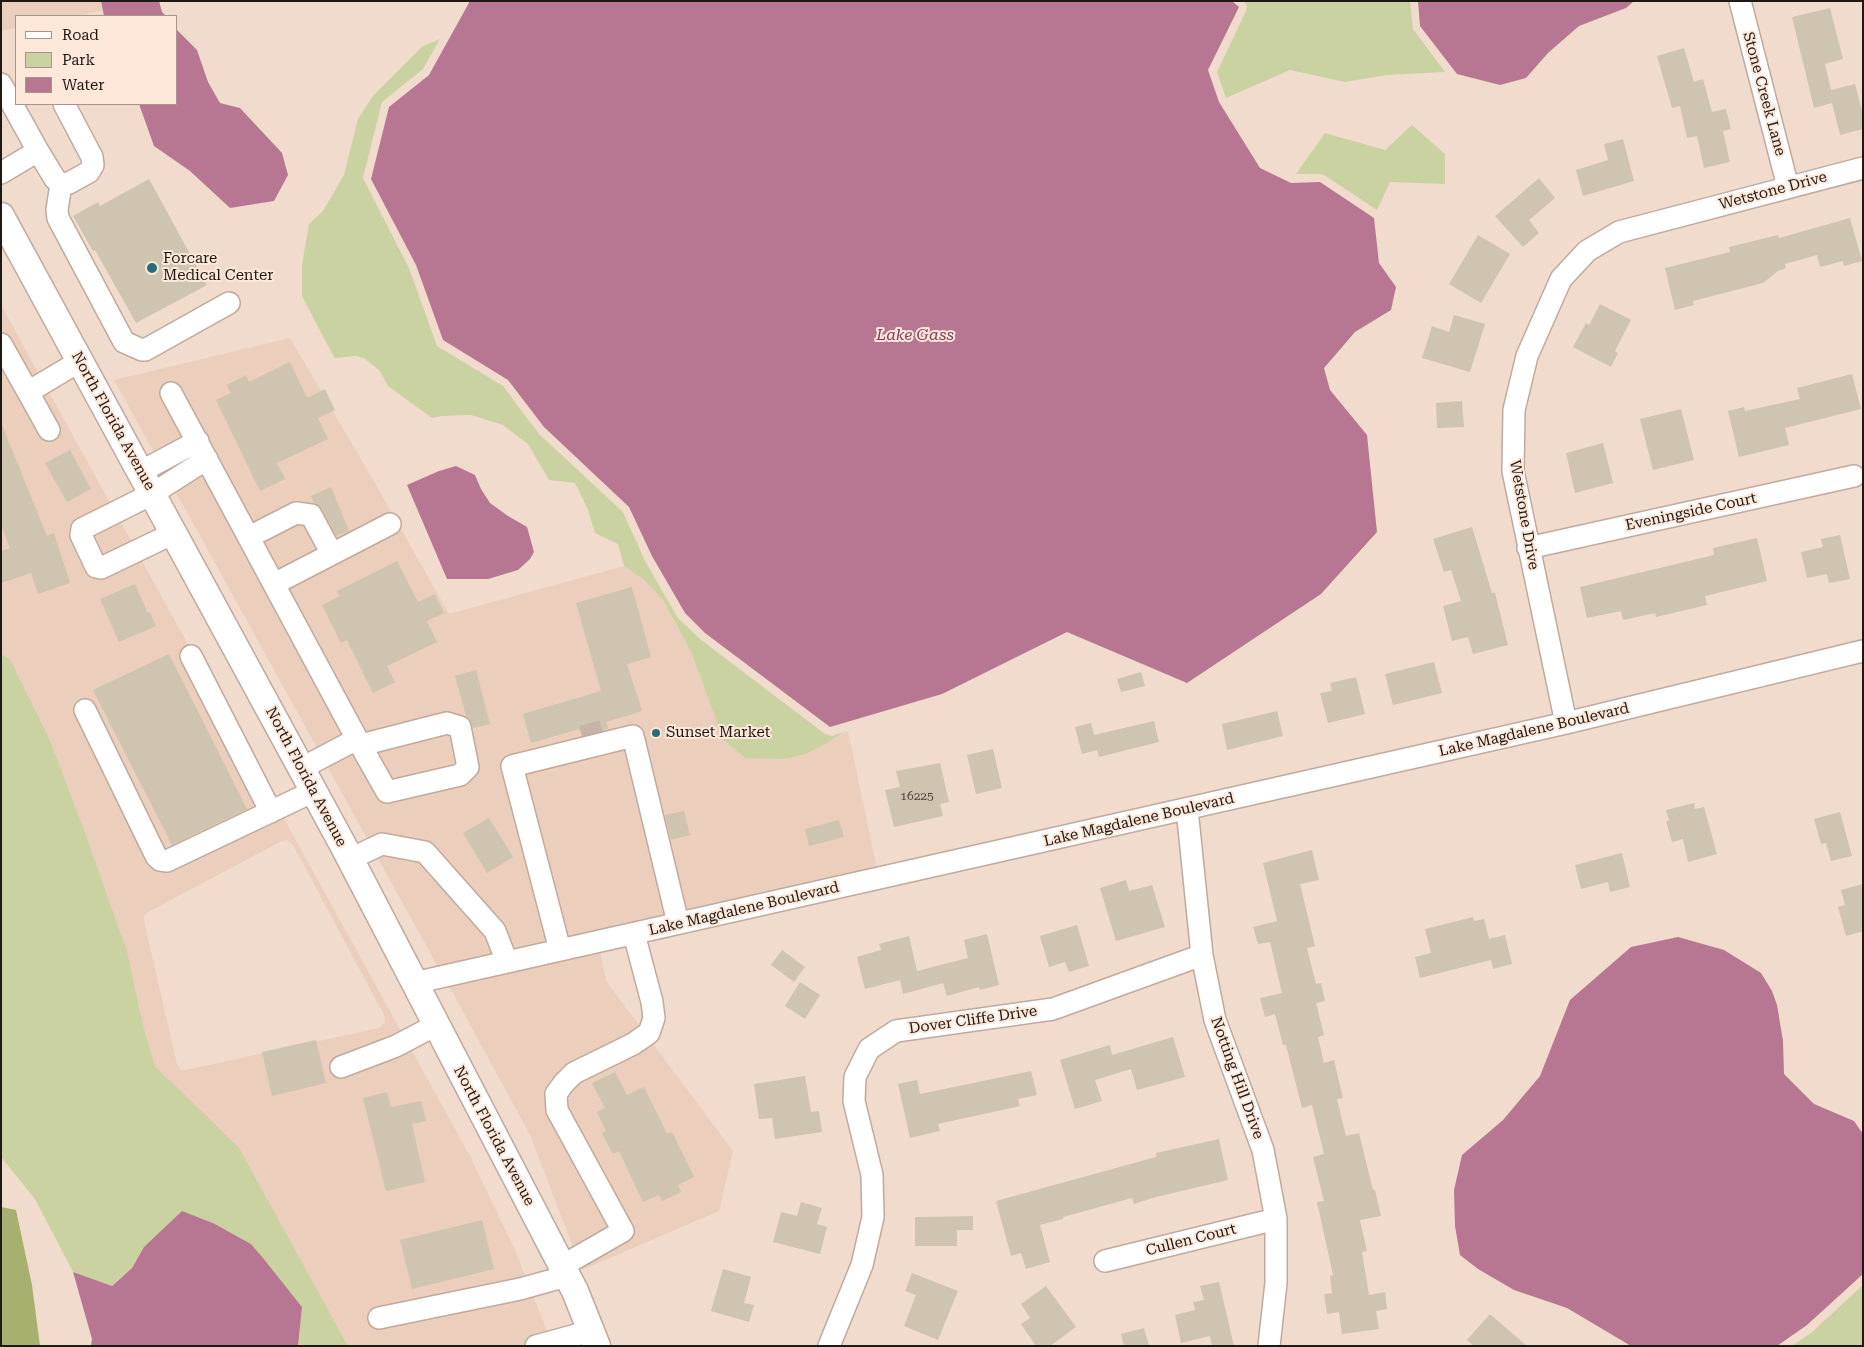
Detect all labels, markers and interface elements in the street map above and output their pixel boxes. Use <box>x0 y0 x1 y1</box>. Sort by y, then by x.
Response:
legend <box>15 15 178 105</box>
text: Road <box>62 26 99 44</box>
street label: Stone Creek Lane <box>1739 30 1789 158</box>
text: Park <box>62 51 95 69</box>
text: Water <box>62 76 104 94</box>
street label: Wetstone Drive <box>1717 168 1829 214</box>
place label: Forcare Medical Center <box>163 250 273 285</box>
marker: Forcare Medical Center <box>145 261 159 275</box>
water label: Lake Gass <box>876 325 954 345</box>
street label: North Florida Avenue <box>67 349 159 493</box>
street label: Wetstone Drive <box>1505 459 1543 571</box>
street label: Eveningside Court <box>1624 489 1758 535</box>
street label: Lake Magdalene Boulevard <box>1437 699 1631 761</box>
street label: North Florida Avenue <box>262 704 350 850</box>
place label: Sunset Market <box>666 724 770 742</box>
marker: Sunset Market <box>650 727 662 739</box>
house number: 16225 <box>900 789 934 803</box>
street label: Lake Magdalene Boulevard <box>1042 789 1236 851</box>
street label: Lake Magdalene Boulevard <box>647 878 841 940</box>
street label: Dover Cliffe Drive <box>908 1002 1038 1038</box>
street label: Notting Hill Drive <box>1207 1014 1267 1142</box>
street label: North Florida Avenue <box>450 1063 538 1209</box>
street label: Cullen Court <box>1144 1220 1238 1260</box>

